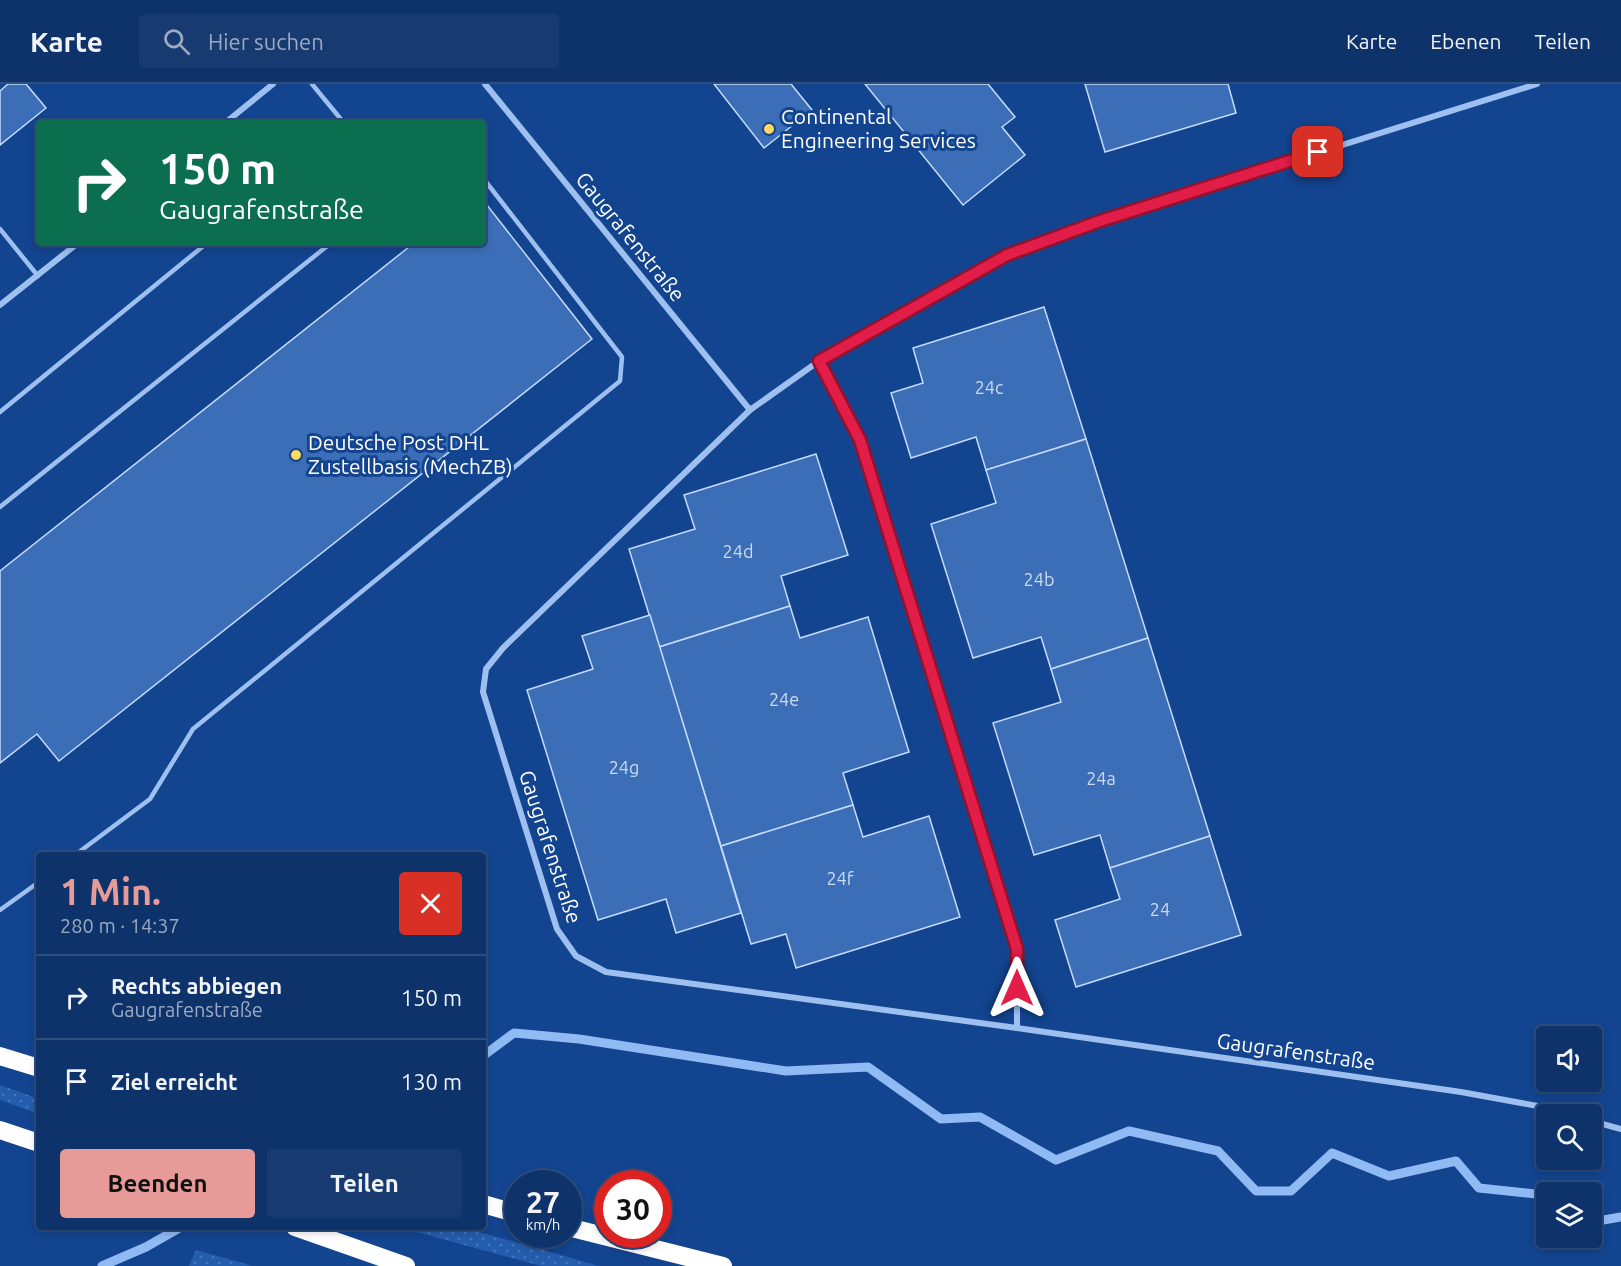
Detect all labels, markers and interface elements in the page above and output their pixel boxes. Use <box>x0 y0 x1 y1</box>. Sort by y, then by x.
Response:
search box <box>139 14 559 68</box>
icon: search <box>160 25 193 58</box>
text: Karte <box>30 26 103 57</box>
text: Hier suchen <box>208 29 324 54</box>
text: Karte <box>1346 29 1397 53</box>
text: Ebenen <box>1430 29 1502 53</box>
text: Teilen <box>1535 29 1591 53</box>
place label: Continental Engineering Services <box>781 104 976 152</box>
marker: Continental Engineering Services <box>762 122 776 136</box>
pin <box>1292 126 1343 177</box>
icon: arrive <box>1301 135 1334 168</box>
icon: right <box>60 144 138 222</box>
text: 150 m <box>159 145 276 192</box>
street label: Gaugrafenstraße <box>571 167 690 306</box>
text: Gaugrafenstraße <box>159 194 364 224</box>
house number: 24c <box>975 377 1003 397</box>
place label: Deutsche Post DHL Zustellbasis (MechZB) <box>308 430 513 478</box>
marker: Deutsche Post DHL Zustellbasis (MechZB) <box>289 448 303 462</box>
house number: 24d <box>723 541 753 561</box>
house number: 24b <box>1024 569 1054 589</box>
house number: 24e <box>769 689 799 709</box>
house number: 24g <box>609 757 639 777</box>
street label: Gaugrafenstraße <box>515 767 587 926</box>
house number: 24a <box>1086 768 1116 788</box>
house number: 24f <box>826 868 854 888</box>
text: 1 Min. <box>60 871 161 912</box>
button: close <box>399 872 462 935</box>
house number: 24 <box>1150 899 1170 919</box>
text: 280 m · 14:37 <box>60 914 180 937</box>
position arrow <box>985 956 1049 1020</box>
text: Rechts abbiegen <box>111 973 282 998</box>
icon: right <box>60 981 93 1014</box>
text: 150 m <box>401 985 462 1010</box>
text: Gaugrafenstraße <box>111 998 263 1021</box>
map controls <box>1536 1026 1602 1248</box>
button: sound <box>1536 1026 1602 1092</box>
street label: Gaugrafenstraße <box>1216 1028 1377 1074</box>
icon: arrive <box>60 1065 93 1098</box>
text: Ziel erreicht <box>111 1069 238 1094</box>
text: 130 m <box>401 1069 462 1094</box>
button: search <box>1536 1104 1602 1170</box>
button: Beenden <box>60 1149 255 1218</box>
button: Teilen <box>267 1149 462 1218</box>
speed limit sign: 30 <box>594 1170 672 1248</box>
button: layers <box>1536 1182 1602 1248</box>
text: 27 <box>526 1185 560 1219</box>
text: km/h <box>526 1216 560 1233</box>

